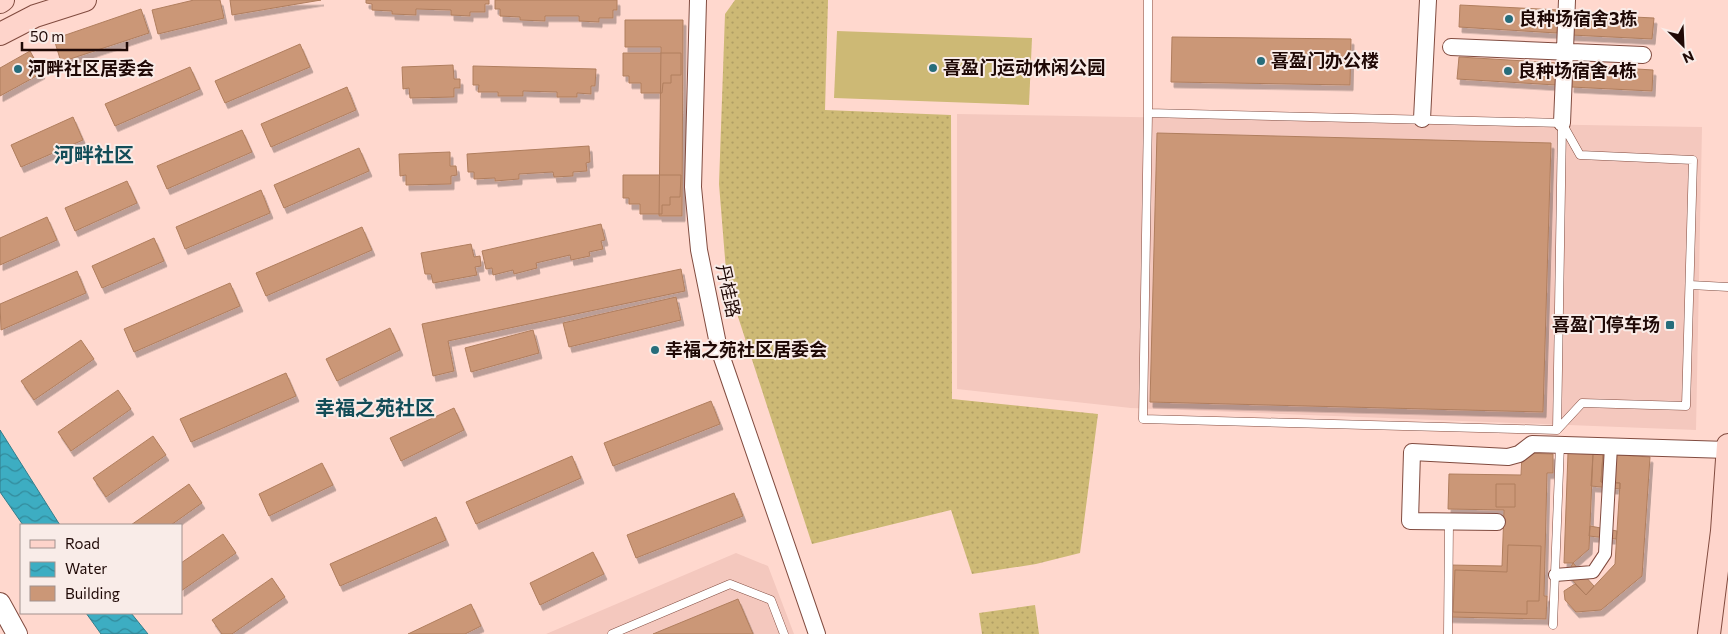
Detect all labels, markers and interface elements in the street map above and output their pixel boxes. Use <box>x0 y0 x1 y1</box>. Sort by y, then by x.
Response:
place label: 良种场宿舍3栋 <box>1519 7 1638 29</box>
marker: 良种场宿舍3栋 <box>1503 13 1515 25</box>
scale bar <box>22 20 128 52</box>
north arrow <box>1658 20 1708 70</box>
text: 50 m <box>30 27 64 45</box>
text: N <box>1680 47 1697 67</box>
place label: 喜盈门办公楼 <box>1271 49 1379 71</box>
marker: 喜盈门办公楼 <box>1255 55 1267 67</box>
place label: 喜盈门运动休闲公园 <box>943 56 1105 78</box>
place label: 河畔社区居委会 <box>28 57 154 79</box>
place label: 良种场宿舍4栋 <box>1518 59 1637 81</box>
marker: 喜盈门运动休闲公园 <box>927 62 939 74</box>
marker: 河畔社区居委会 <box>12 63 24 75</box>
marker: 良种场宿舍4栋 <box>1502 65 1514 77</box>
district label: 河畔社区 <box>54 142 134 166</box>
street label: 丹桂路 <box>713 262 745 319</box>
place label: 喜盈门停车场 <box>1552 313 1660 335</box>
marker: 喜盈门停车场 <box>1664 319 1676 331</box>
place label: 幸福之苑社区居委会 <box>665 338 827 360</box>
marker: 幸福之苑社区居委会 <box>649 344 661 356</box>
district label: 幸福之苑社区 <box>315 395 435 419</box>
legend <box>20 524 182 614</box>
text: Road <box>65 534 100 552</box>
text: Water <box>65 559 107 577</box>
text: Building <box>65 584 120 602</box>

